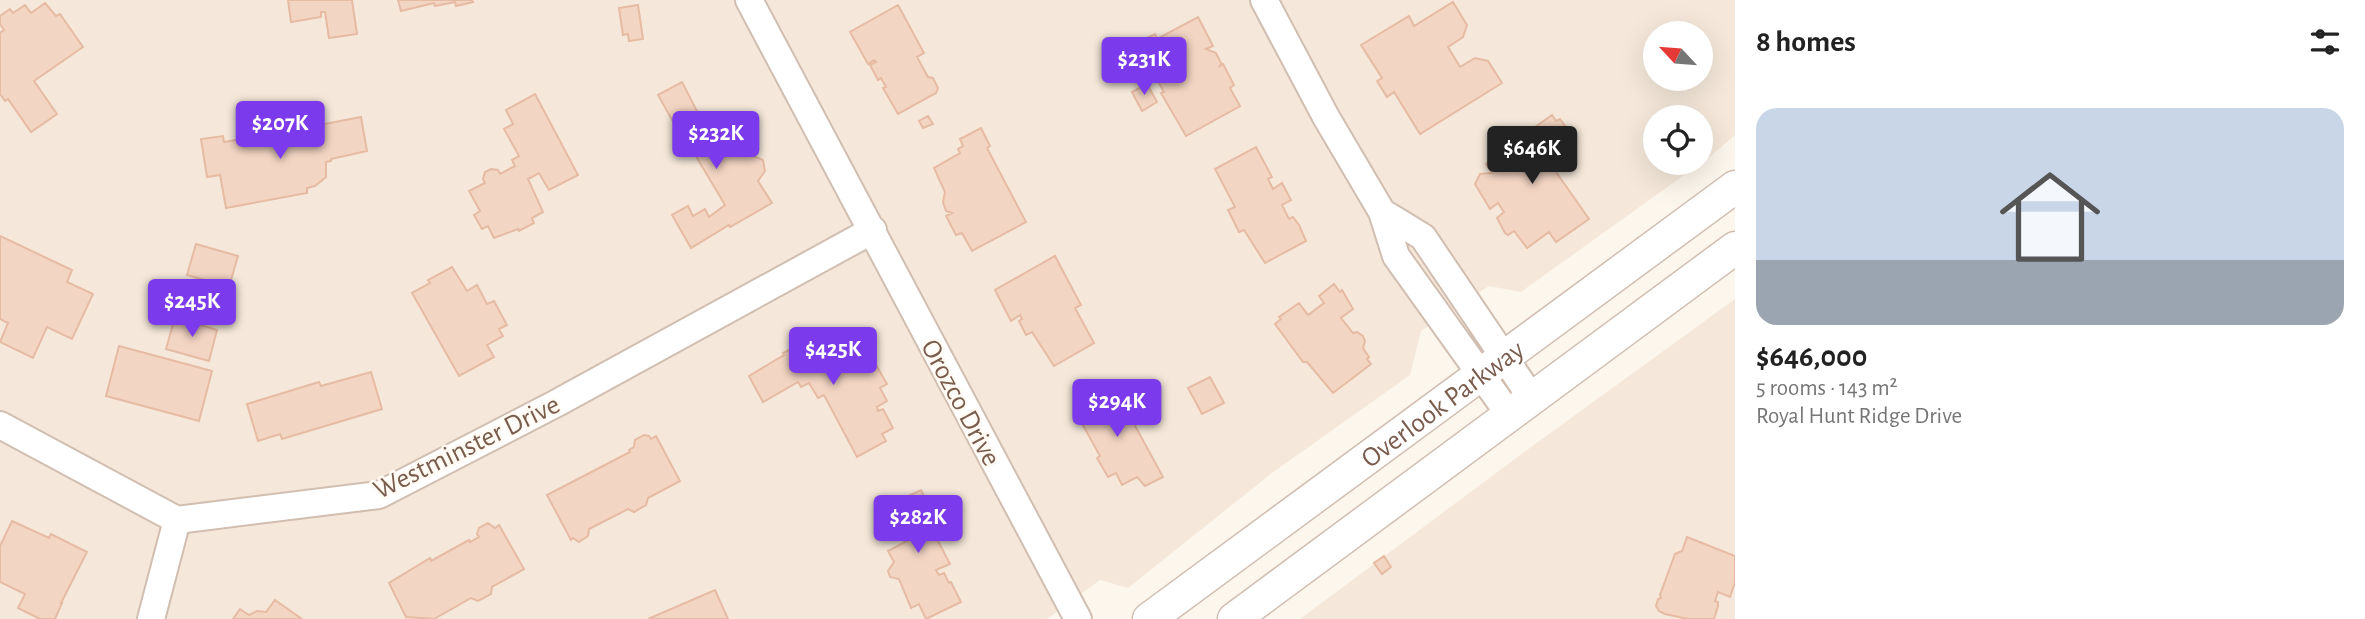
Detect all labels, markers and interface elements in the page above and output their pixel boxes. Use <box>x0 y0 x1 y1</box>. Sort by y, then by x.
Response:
north arrow <box>1643 21 1713 91</box>
map controls <box>1643 21 1713 175</box>
icon: filters <box>2306 23 2344 61</box>
text: 8 homes <box>1756 27 1856 57</box>
pin: $231K <box>1095 38 1193 97</box>
text: $231K <box>1118 48 1170 71</box>
pin: $207K <box>231 102 329 161</box>
button: locate <box>1643 105 1713 175</box>
pin: $232K <box>667 111 765 171</box>
text: $207K <box>252 112 308 135</box>
text: $232K <box>688 122 744 145</box>
pin: $646K <box>1483 127 1581 186</box>
text: $646K <box>1503 137 1561 160</box>
icon: home <box>1987 154 2113 280</box>
pin: $245K <box>143 280 241 339</box>
text: $245K <box>164 290 220 313</box>
pin: $425K <box>784 328 882 387</box>
street label: Orozco Drive <box>915 335 1005 471</box>
street label: Overlook Parkway <box>1357 336 1530 474</box>
text: $425K <box>805 338 861 361</box>
text: $646,000 <box>1756 342 1867 372</box>
text: 5 rooms · 143 m² <box>1756 377 1898 400</box>
pin: $294K <box>1068 380 1166 439</box>
text: $294K <box>1088 390 1146 413</box>
street label: Westminster Drive <box>369 391 564 505</box>
text: Royal Hunt Ridge Drive <box>1756 405 1962 428</box>
pin: $282K <box>869 496 967 555</box>
text: $282K <box>890 506 946 529</box>

